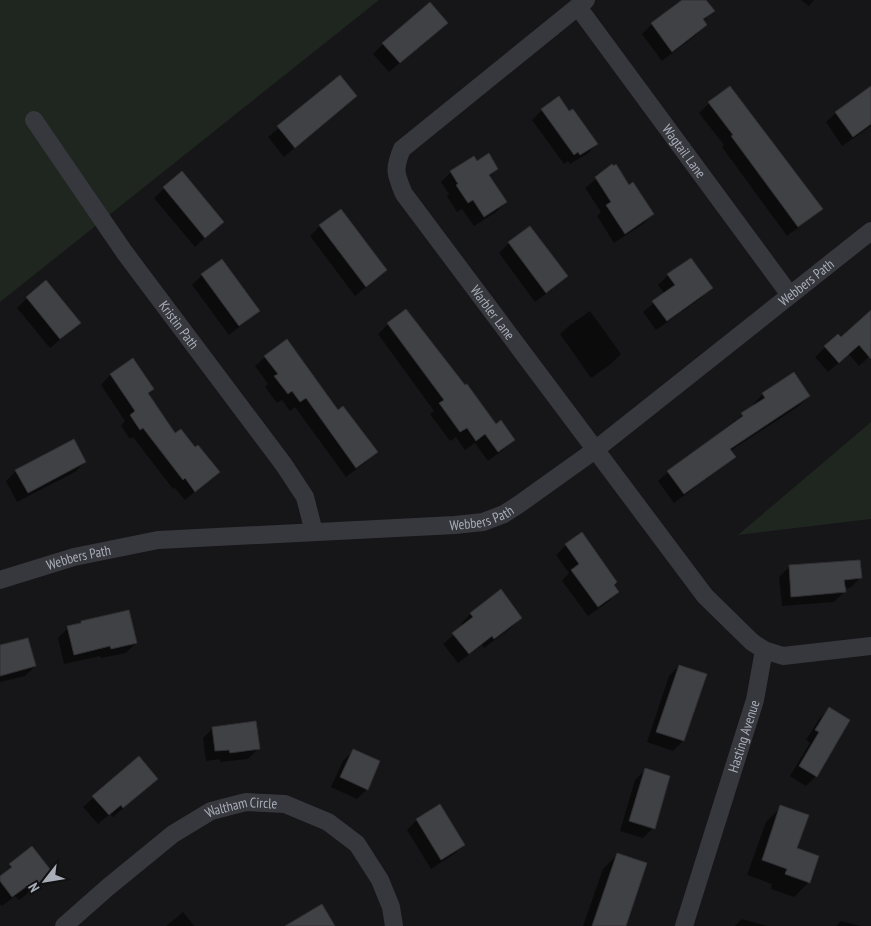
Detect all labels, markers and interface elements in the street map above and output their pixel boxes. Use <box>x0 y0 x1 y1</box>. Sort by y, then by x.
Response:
street label: Wagtail Lane <box>658 121 710 182</box>
street label: Webbers Path <box>775 255 837 310</box>
street label: Warbler Lane <box>467 282 519 344</box>
street label: Kristin Path <box>155 297 203 353</box>
street label: Webbers Path <box>449 501 517 534</box>
street label: Webbers Path <box>44 541 112 574</box>
street label: Hasting Avenue <box>724 697 764 775</box>
street label: Waltham Circle <box>202 793 278 822</box>
north arrow <box>20 856 70 906</box>
text: N <box>24 880 44 896</box>

